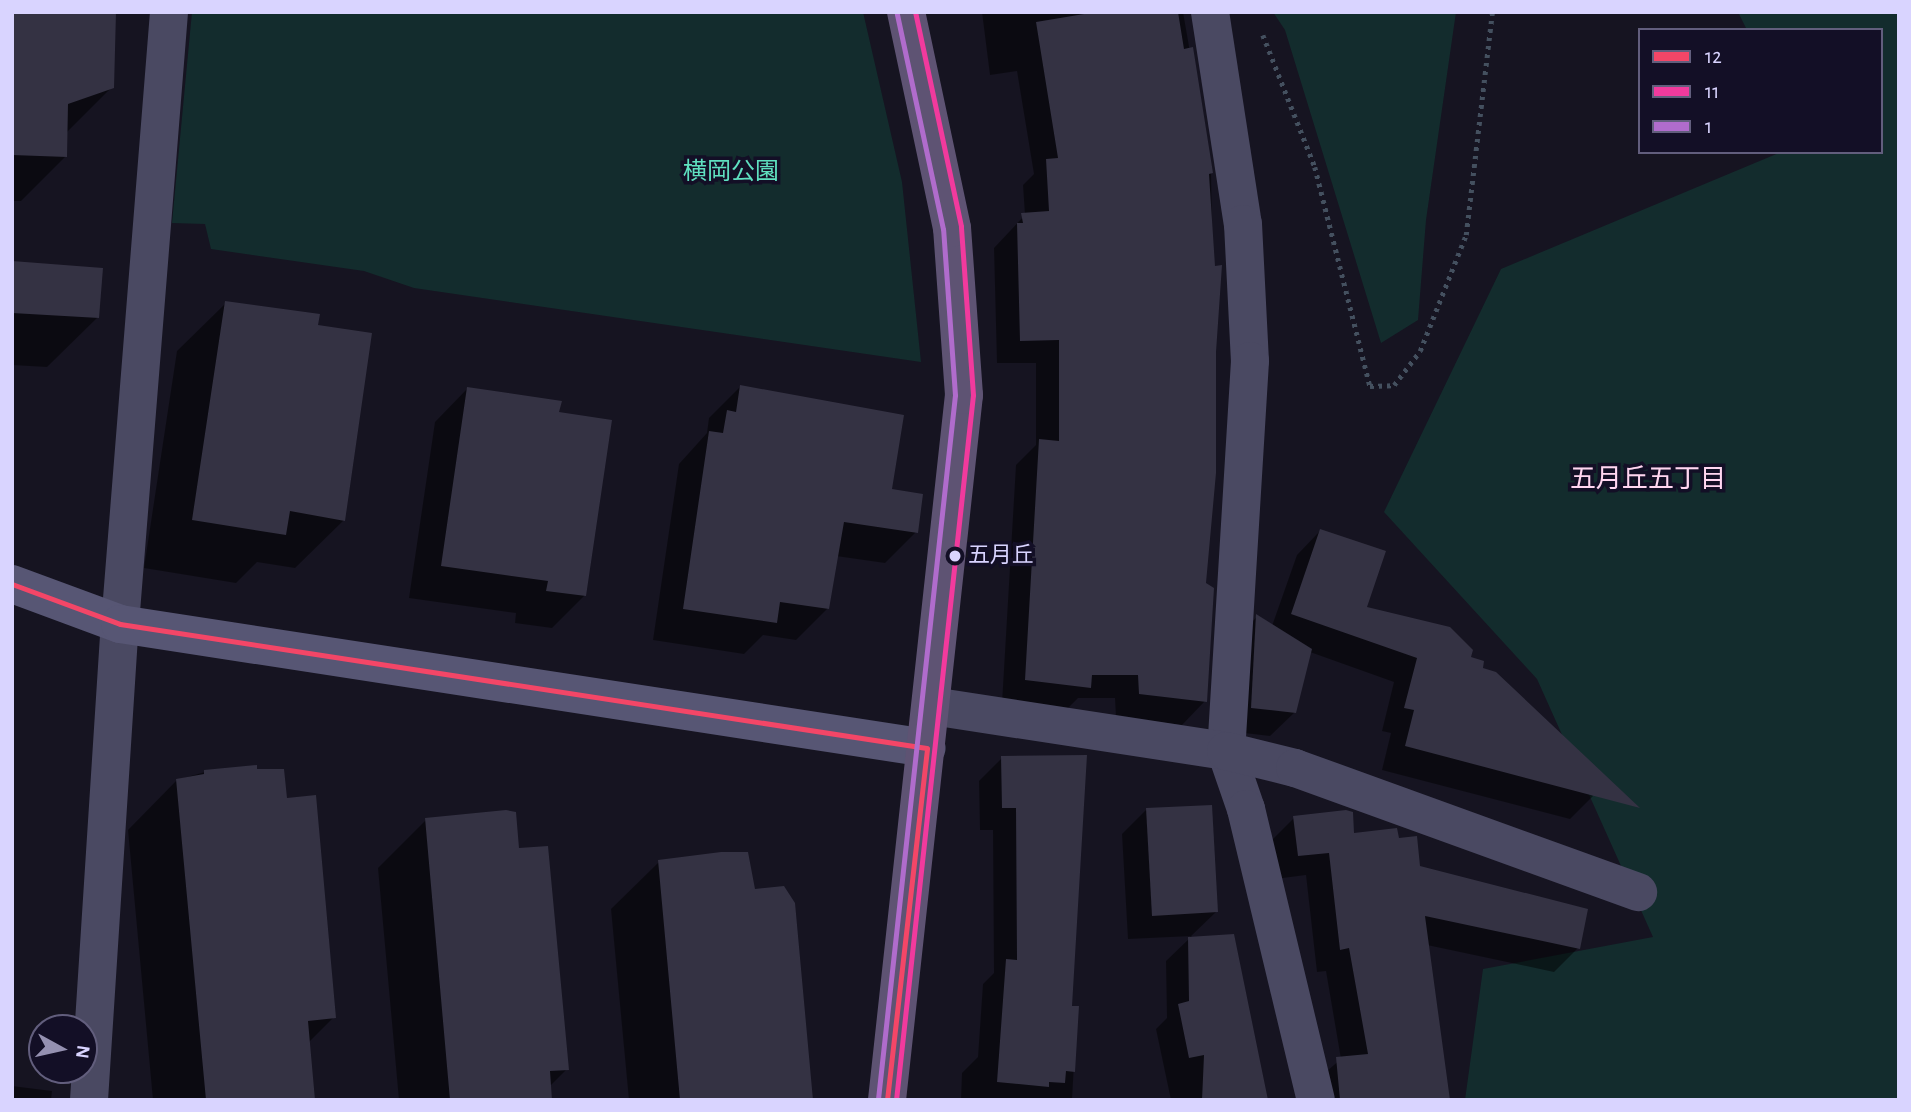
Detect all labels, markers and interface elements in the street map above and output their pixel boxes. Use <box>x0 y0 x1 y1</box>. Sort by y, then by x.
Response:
legend <box>1638 28 1883 154</box>
text: 12 <box>1705 46 1722 67</box>
text: 11 <box>1705 81 1719 102</box>
text: 1 <box>1705 116 1712 137</box>
park label: 横岡公園 <box>683 159 779 187</box>
district label: 五月丘五丁目 <box>1570 464 1726 496</box>
place label: 五月丘 <box>968 543 1034 569</box>
marker: 五月丘 <box>948 549 962 563</box>
north arrow <box>28 1014 98 1084</box>
text: N <box>72 1044 93 1060</box>

